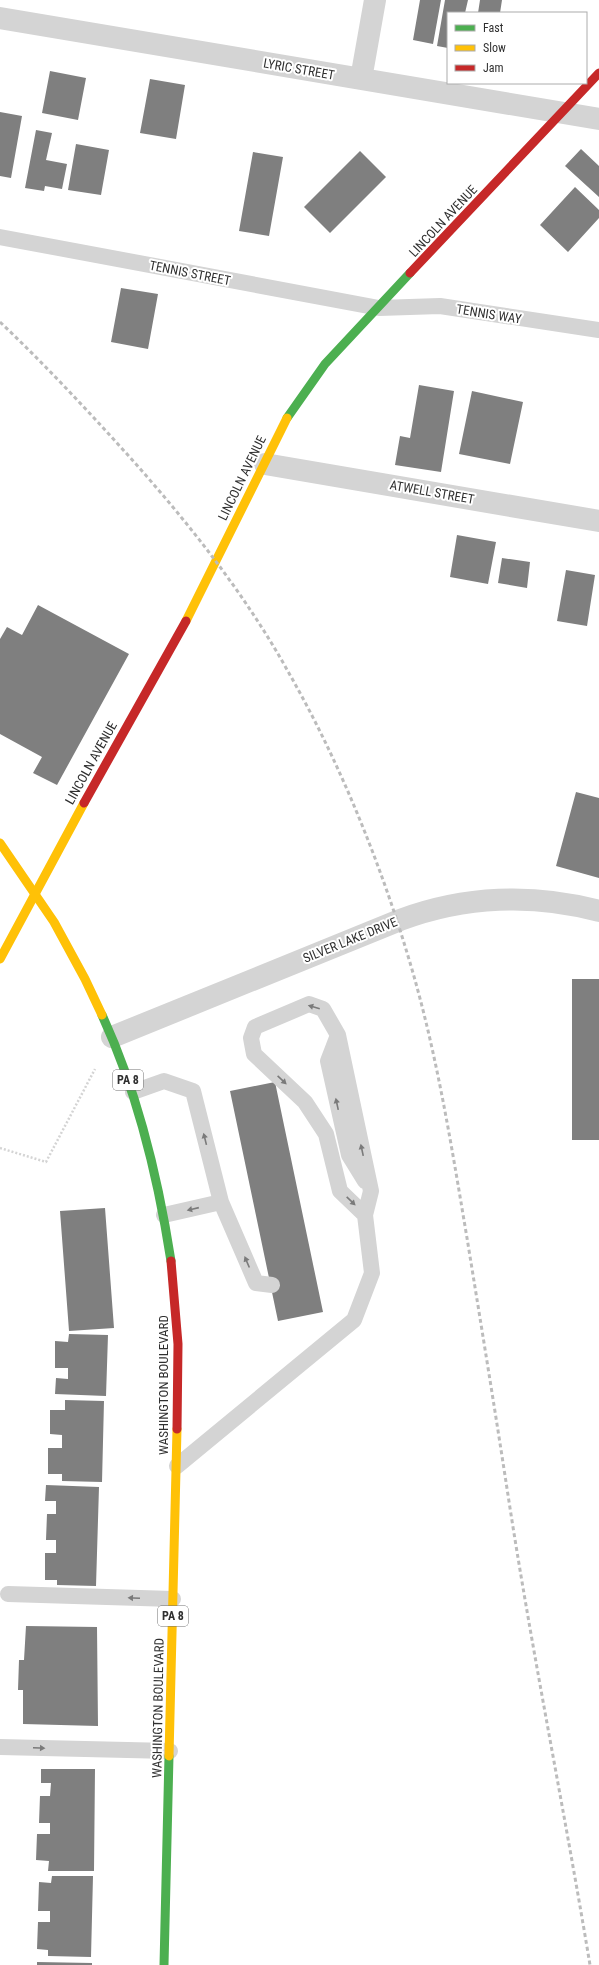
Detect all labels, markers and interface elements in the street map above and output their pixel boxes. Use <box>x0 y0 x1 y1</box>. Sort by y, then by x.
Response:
legend <box>447 12 587 84</box>
text: Fast <box>483 21 504 35</box>
text: Slow <box>483 41 506 55</box>
street label: LYRIC STREET <box>262 55 336 83</box>
text: Jam <box>483 61 504 75</box>
street label: LINCOLN AVENUE <box>406 182 480 260</box>
street label: TENNIS STREET <box>148 258 232 288</box>
street label: TENNIS WAY <box>455 301 523 327</box>
street label: LINCOLN AVENUE <box>215 433 269 523</box>
street label: ATWELL STREET <box>389 477 476 507</box>
street label: LINCOLN AVENUE <box>62 719 120 807</box>
street label: SILVER LAKE DRIVE <box>301 914 399 966</box>
one-way arrow <box>308 1004 320 1010</box>
road number: PA 8 <box>113 1070 143 1090</box>
one-way arrow <box>277 1075 286 1084</box>
one-way arrow <box>334 1098 340 1110</box>
one-way arrow <box>202 1133 208 1145</box>
one-way arrow <box>359 1143 365 1156</box>
one-way arrow <box>346 1196 356 1206</box>
one-way arrow <box>187 1206 199 1212</box>
one-way arrow <box>243 1256 250 1268</box>
street label: WASHINGTON BOULEVARD <box>156 1315 171 1455</box>
one-way arrow <box>128 1594 140 1601</box>
road number: PA 8 <box>158 1606 188 1626</box>
street label: WASHINGTON BOULEVARD <box>149 1638 167 1778</box>
one-way arrow <box>33 1744 45 1751</box>

